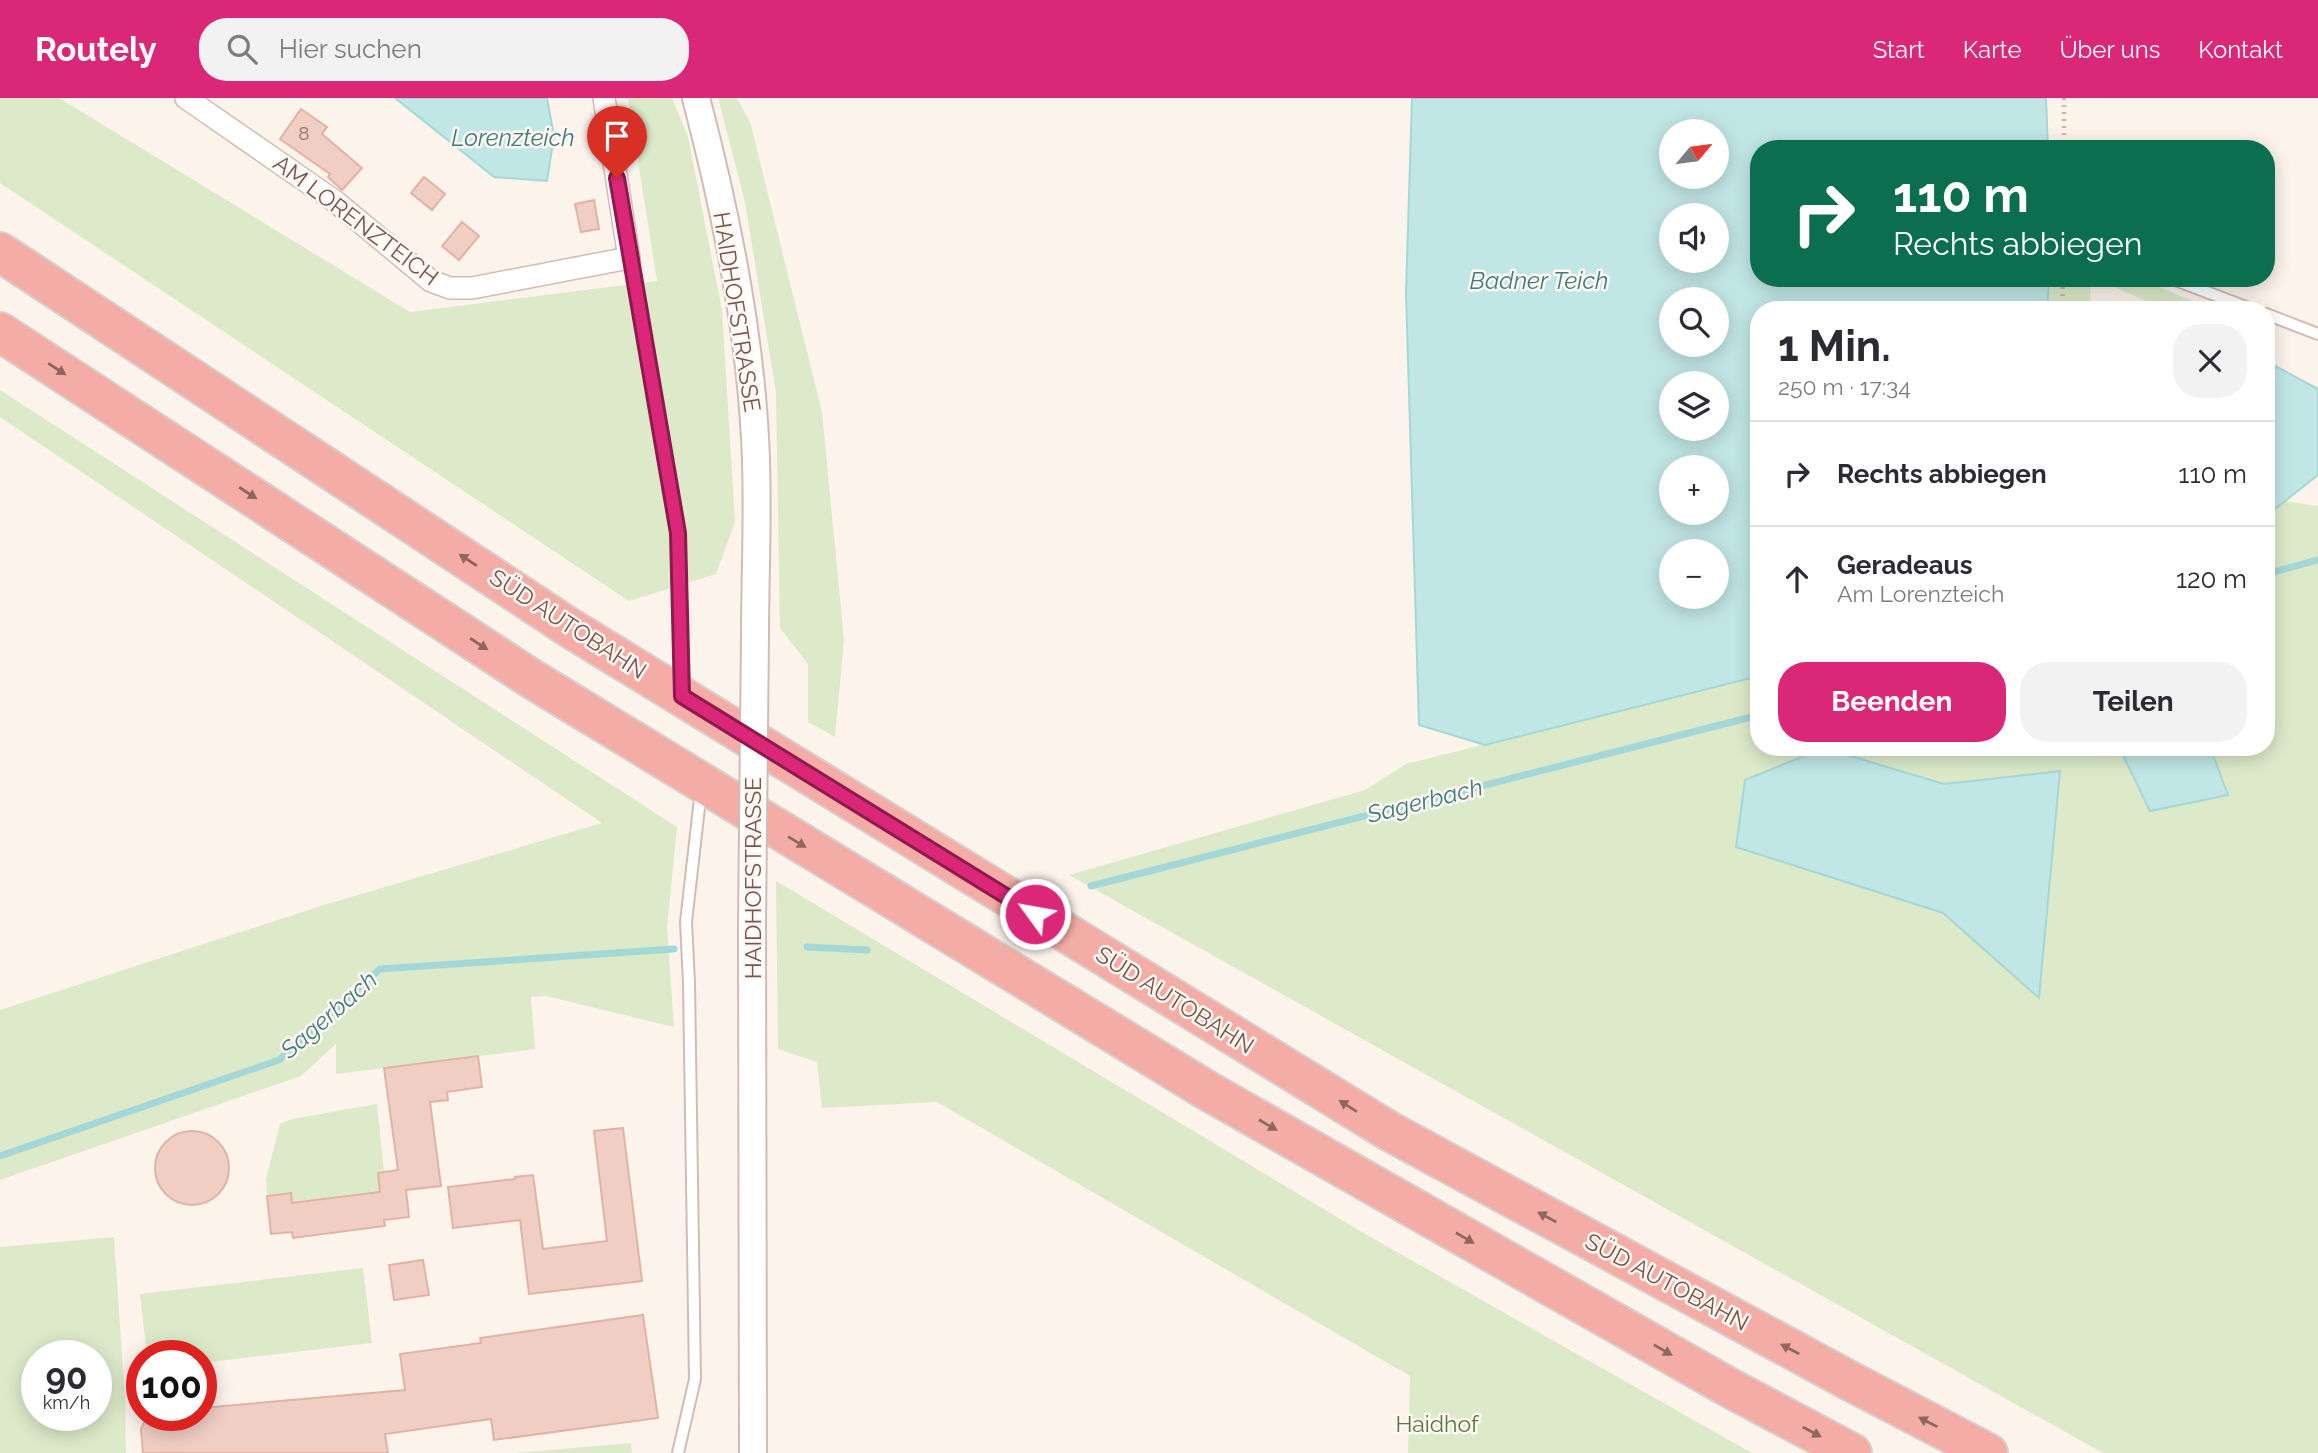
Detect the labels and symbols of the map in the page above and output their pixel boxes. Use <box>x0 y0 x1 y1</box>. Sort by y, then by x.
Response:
pin <box>587 106 647 178</box>
north arrow <box>1659 119 1729 189</box>
house number: 8 <box>298 122 310 144</box>
water label: Lorenzteich <box>451 123 575 152</box>
street label: AM LORENZTEICH <box>269 149 444 290</box>
street label: HAIDHOFSTRASSE <box>708 210 767 414</box>
water label: Badner Teich <box>1470 266 1608 295</box>
one-way arrow <box>48 362 66 376</box>
one-way arrow <box>238 487 258 500</box>
one-way arrow <box>458 554 477 567</box>
street label: SÜD AUTOBAHN <box>485 563 652 684</box>
one-way arrow <box>470 638 489 651</box>
water label: Sagerbach <box>1363 772 1486 829</box>
street label: HAIDHOFSTRASSE <box>739 777 766 979</box>
one-way arrow <box>788 836 807 848</box>
position arrow <box>998 877 1072 951</box>
street label: SÜD AUTOBAHN <box>1091 940 1259 1059</box>
water label: Sagerbach <box>274 965 383 1065</box>
one-way arrow <box>1339 1100 1358 1112</box>
one-way arrow <box>1258 1119 1277 1131</box>
one-way arrow <box>1537 1211 1557 1223</box>
street label: SÜD AUTOBAHN <box>1581 1227 1754 1336</box>
one-way arrow <box>1456 1232 1475 1244</box>
speed limit sign: 100 <box>126 1340 217 1431</box>
one-way arrow <box>1780 1343 1800 1354</box>
one-way arrow <box>1654 1344 1673 1356</box>
park label: Haidhof <box>1395 1410 1480 1437</box>
one-way arrow <box>1917 1416 1937 1428</box>
one-way arrow <box>1802 1426 1822 1438</box>

